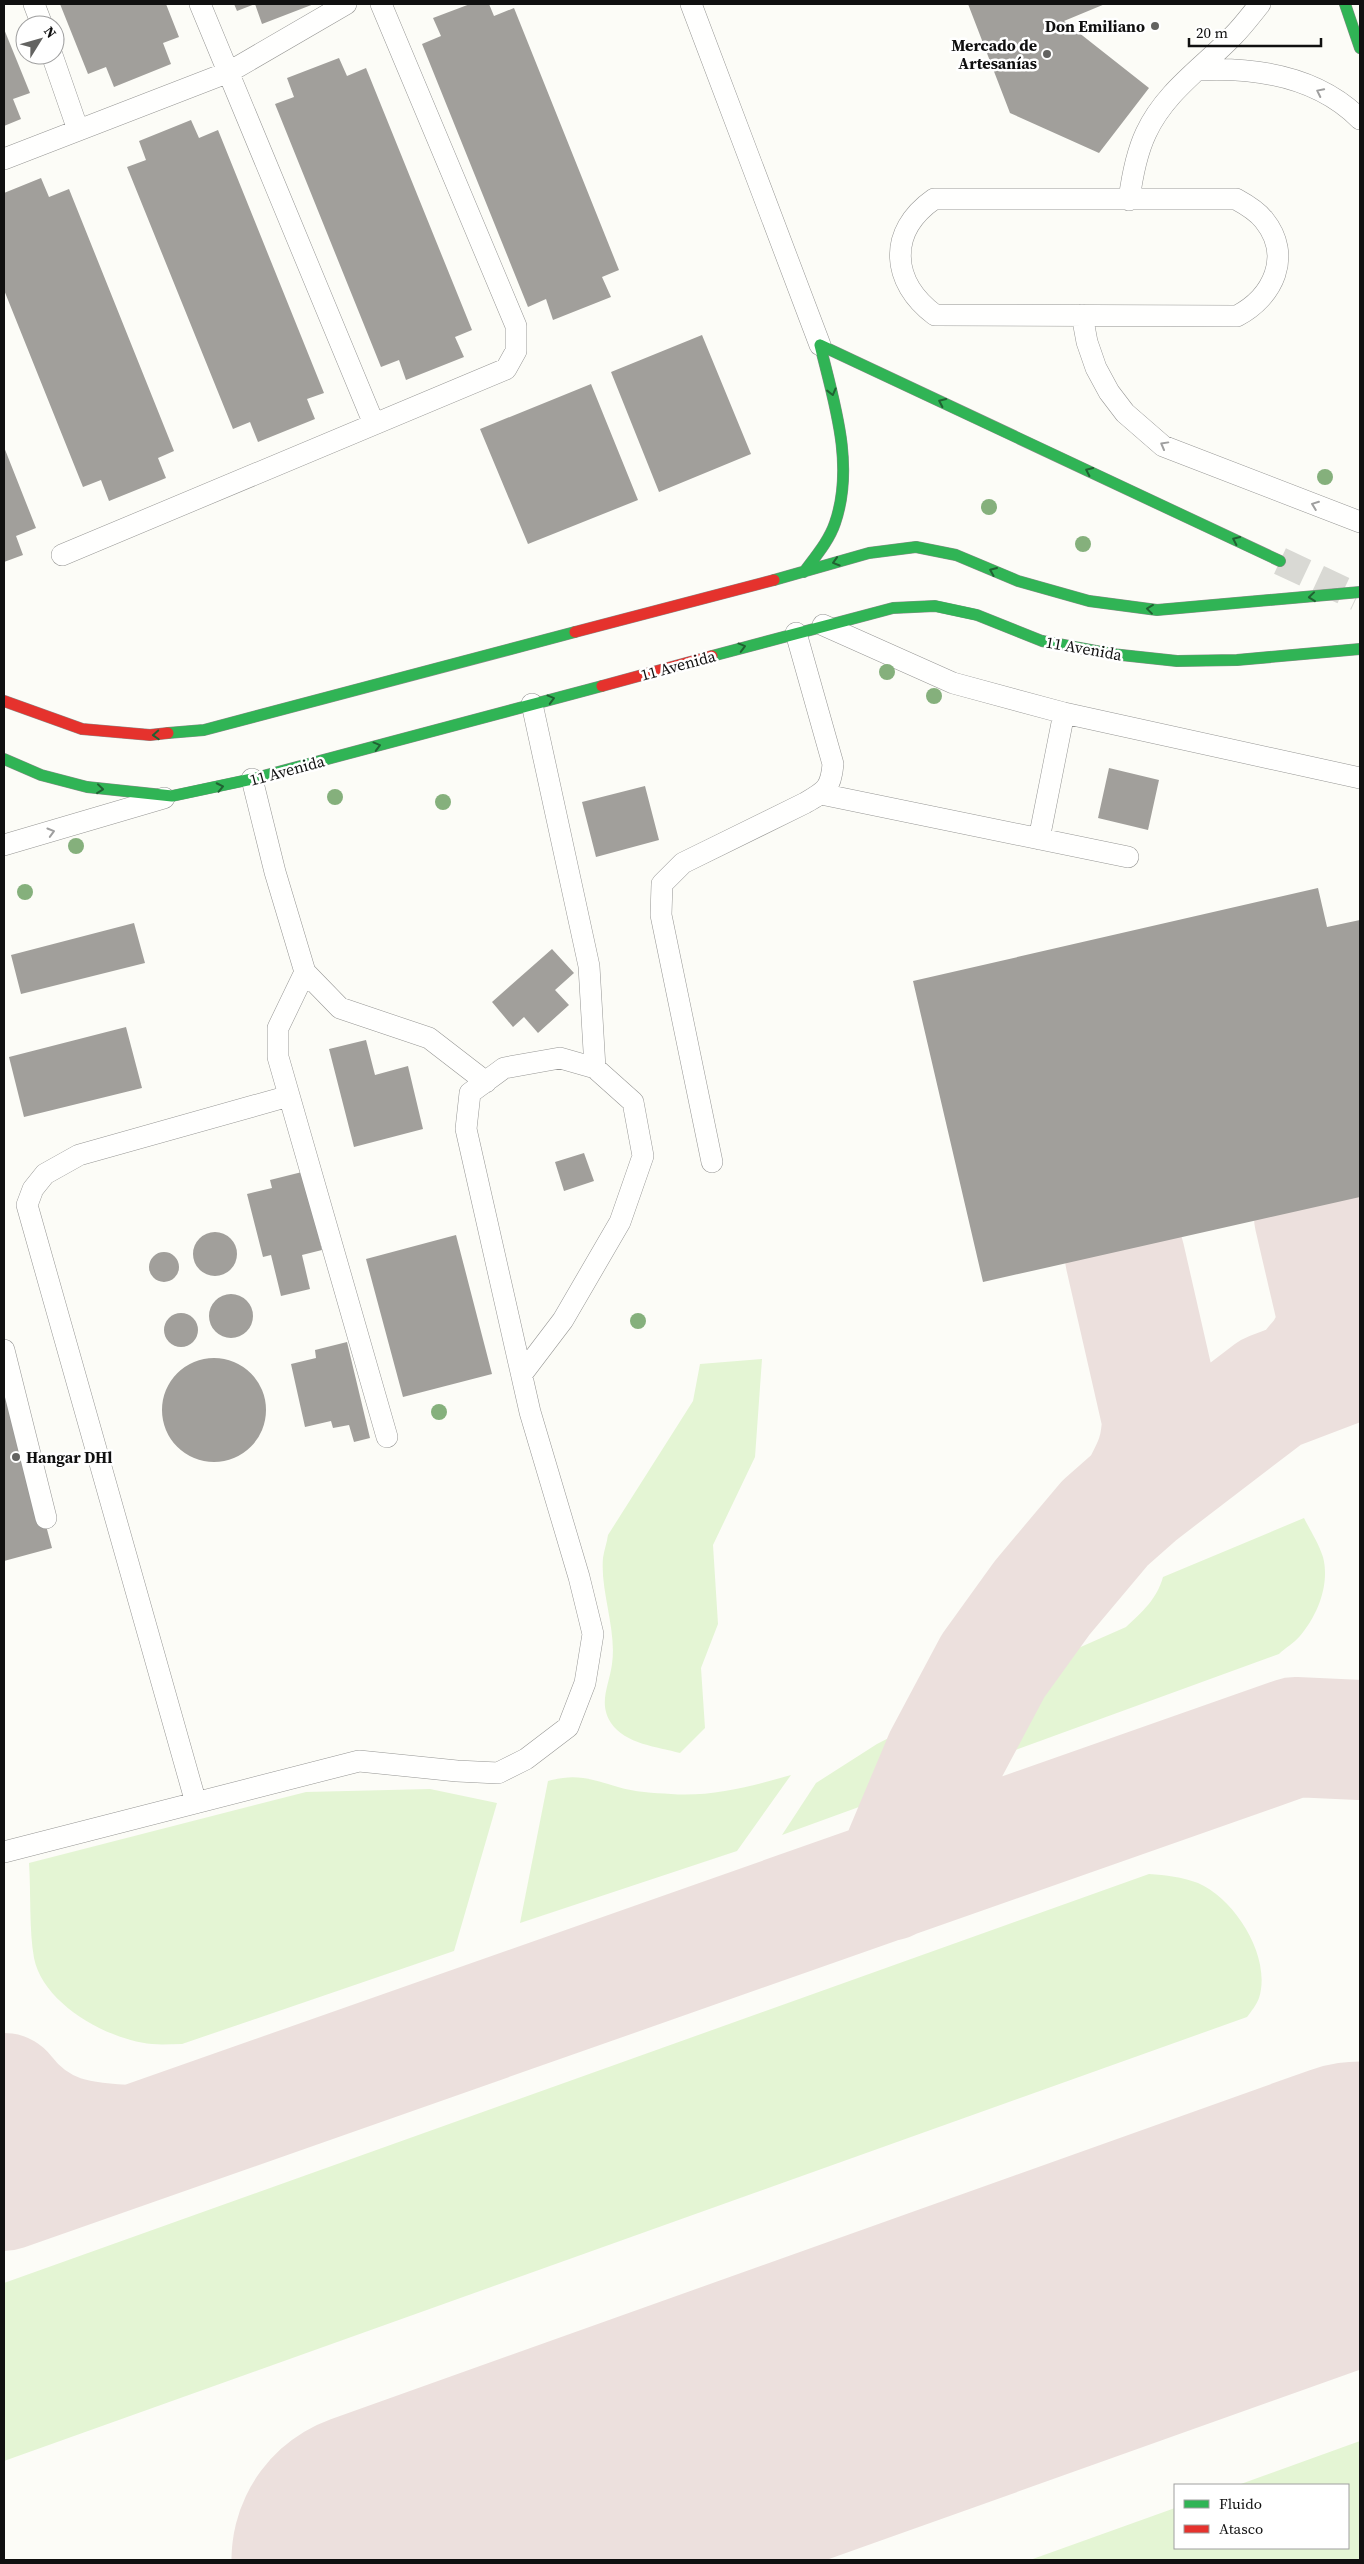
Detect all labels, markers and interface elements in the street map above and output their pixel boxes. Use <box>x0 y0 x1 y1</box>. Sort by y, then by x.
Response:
north arrow <box>15 15 65 65</box>
place label: Don Emiliano <box>1045 15 1145 37</box>
scale bar <box>1189 15 1322 47</box>
marker: Don Emiliano <box>1149 20 1161 32</box>
text: N <box>39 22 61 42</box>
text: 20 m <box>1196 22 1228 43</box>
place label: Mercado de Artesanías <box>951 34 1037 74</box>
marker: Mercado de Artesanías <box>1041 48 1053 60</box>
one-way arrow <box>1316 88 1325 98</box>
one-way arrow <box>826 387 837 396</box>
one-way arrow <box>938 398 947 408</box>
one-way arrow <box>1160 441 1169 451</box>
one-way arrow <box>1085 467 1094 477</box>
one-way arrow <box>1311 500 1320 511</box>
one-way arrow <box>1232 536 1241 546</box>
one-way arrow <box>832 557 841 567</box>
one-way arrow <box>989 566 998 577</box>
one-way arrow <box>1308 592 1316 603</box>
one-way arrow <box>1146 604 1154 615</box>
street label: 11 Avenida <box>1044 630 1125 666</box>
one-way arrow <box>737 643 745 653</box>
street label: 11 Avenida <box>638 644 719 686</box>
one-way arrow <box>546 694 554 704</box>
one-way arrow <box>152 729 160 740</box>
one-way arrow <box>372 741 381 751</box>
street label: 11 Avenida <box>247 749 328 791</box>
one-way arrow <box>216 782 224 793</box>
one-way arrow <box>96 783 104 794</box>
one-way arrow <box>46 827 54 837</box>
place label: Hangar DHl <box>26 1446 112 1468</box>
marker: Hangar DHl <box>10 1451 22 1463</box>
legend <box>1174 2484 1349 2549</box>
text: Fluido <box>1219 2493 1262 2514</box>
text: Atasco <box>1219 2518 1263 2539</box>

